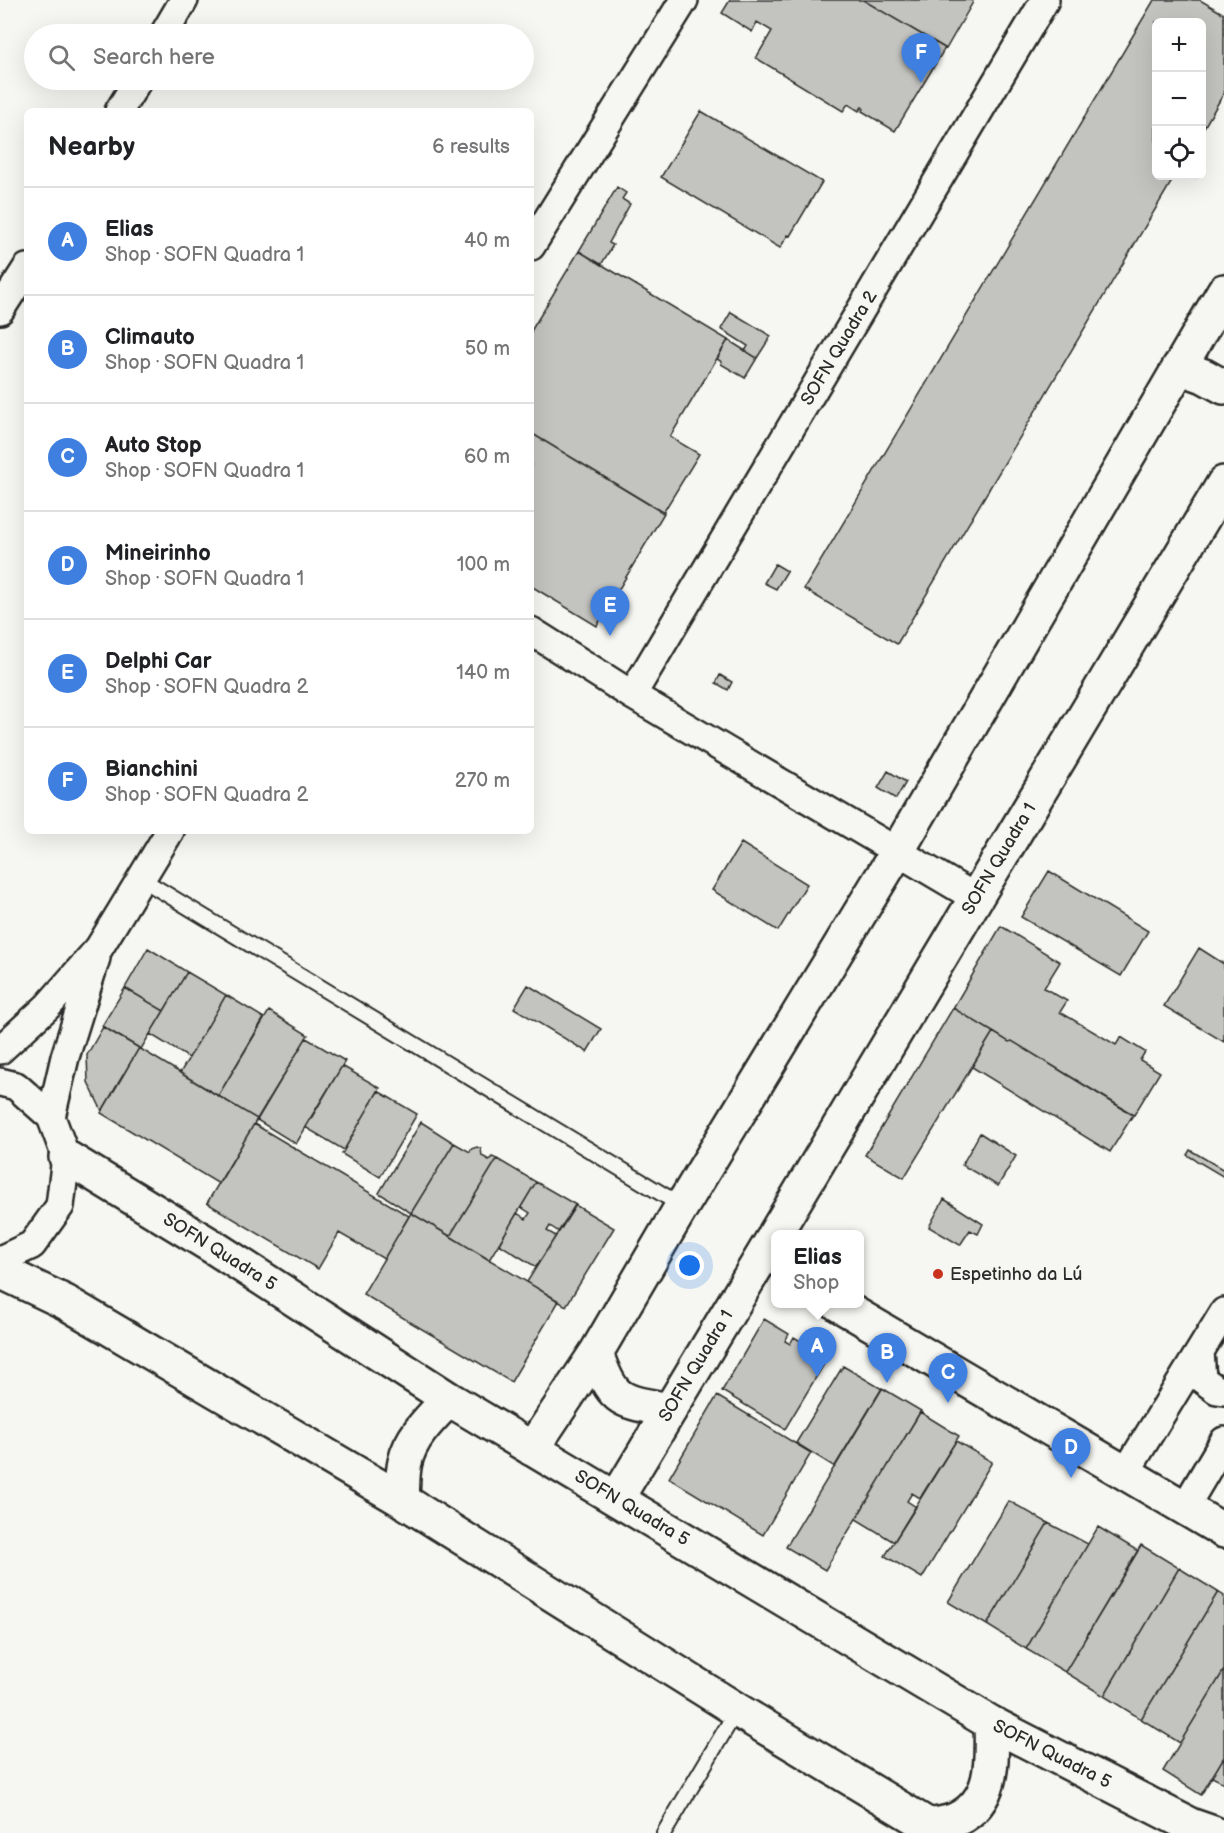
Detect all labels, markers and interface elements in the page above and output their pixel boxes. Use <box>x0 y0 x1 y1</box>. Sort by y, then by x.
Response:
map controls <box>1152 18 1206 180</box>
button: + <box>1152 18 1206 72</box>
search box <box>24 24 534 90</box>
pin: F <box>902 34 940 83</box>
icon: search <box>45 41 78 74</box>
text: Search here <box>93 44 215 71</box>
button: − <box>1152 72 1206 126</box>
button: locate <box>1152 126 1206 180</box>
text: Nearby <box>48 132 135 163</box>
text: 6 results <box>432 135 510 159</box>
text: Elias <box>105 216 154 243</box>
text: A <box>61 229 74 253</box>
text: 40 m <box>464 229 510 253</box>
text: Shop · SOFN Quadra 1 <box>105 243 304 267</box>
street label: SOFN Quadra 2 <box>797 287 882 409</box>
text: Climauto <box>105 324 195 351</box>
text: B <box>60 337 75 361</box>
text: 50 m <box>465 337 510 361</box>
text: Shop · SOFN Quadra 1 <box>105 351 304 375</box>
text: Auto Stop <box>105 432 202 459</box>
text: C <box>60 445 75 469</box>
text: 60 m <box>464 445 510 469</box>
text: Shop · SOFN Quadra 1 <box>105 459 304 483</box>
text: Mineirinho <box>105 540 211 567</box>
text: D <box>61 553 74 577</box>
text: 100 m <box>457 553 510 577</box>
text: Shop · SOFN Quadra 1 <box>105 567 304 591</box>
pin: E <box>590 586 630 636</box>
text: Delphi Car <box>105 648 211 675</box>
text: E <box>61 661 74 685</box>
text: 140 m <box>456 661 510 685</box>
text: Shop · SOFN Quadra 2 <box>105 675 308 699</box>
text: Bianchini <box>105 756 198 783</box>
text: F <box>61 769 74 793</box>
text: 270 m <box>455 769 510 793</box>
text: Shop · SOFN Quadra 2 <box>105 783 308 807</box>
street label: SOFN Quadra 1 <box>957 799 1041 919</box>
street label: SOFN Quadra 5 <box>159 1209 281 1295</box>
popup <box>771 1230 864 1308</box>
text: Elias <box>793 1244 842 1271</box>
your location <box>675 1251 704 1280</box>
place label: Espetinho da Lú <box>950 1264 1082 1285</box>
marker: Espetinho da Lú <box>931 1267 945 1281</box>
text: Shop <box>793 1271 839 1295</box>
street label: SOFN Quadra 1 <box>654 1306 738 1426</box>
pin: A <box>798 1328 836 1377</box>
pin: B <box>868 1334 906 1383</box>
pin: C <box>928 1354 968 1403</box>
pin: D <box>1052 1428 1090 1478</box>
street label: SOFN Quadra 5 <box>571 1466 693 1550</box>
street label: SOFN Quadra 5 <box>989 1715 1115 1793</box>

